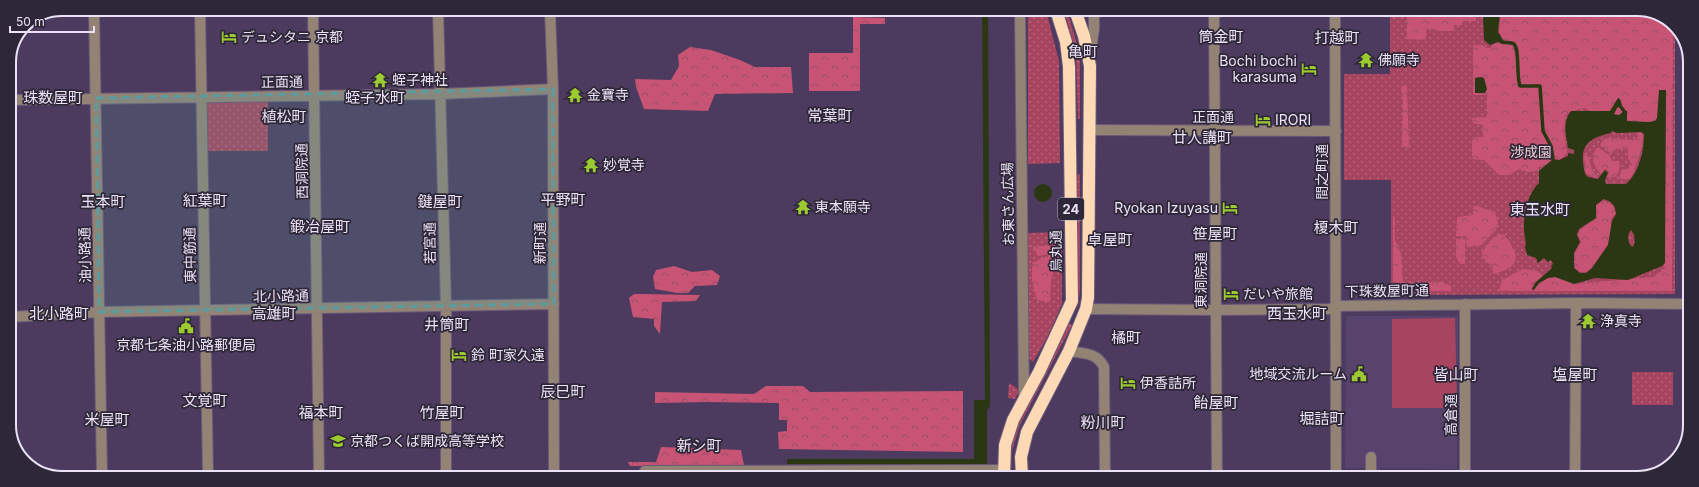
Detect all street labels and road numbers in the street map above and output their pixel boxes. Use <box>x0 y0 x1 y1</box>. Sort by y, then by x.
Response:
street label: 正面通 <box>261 73 303 90</box>
street label: 正面通 <box>1192 108 1234 125</box>
street label: 西洞院通 <box>293 143 310 199</box>
street label: 間之町通 <box>1313 144 1330 200</box>
street label: お東さん広場 <box>998 162 1017 246</box>
road number: 24 <box>1058 198 1084 220</box>
street label: 若宮通 <box>421 222 438 264</box>
street label: 新町通 <box>531 222 548 264</box>
street label: 油小路通 <box>76 227 93 283</box>
street label: 東中筋通 <box>181 227 198 283</box>
street label: 烏丸通 <box>1047 230 1064 272</box>
street label: 東洞院通 <box>1192 252 1209 308</box>
street label: 下珠数屋町通 <box>1345 281 1429 300</box>
street label: 北小路通 <box>253 287 309 304</box>
street label: 高倉通 <box>1442 394 1459 436</box>

